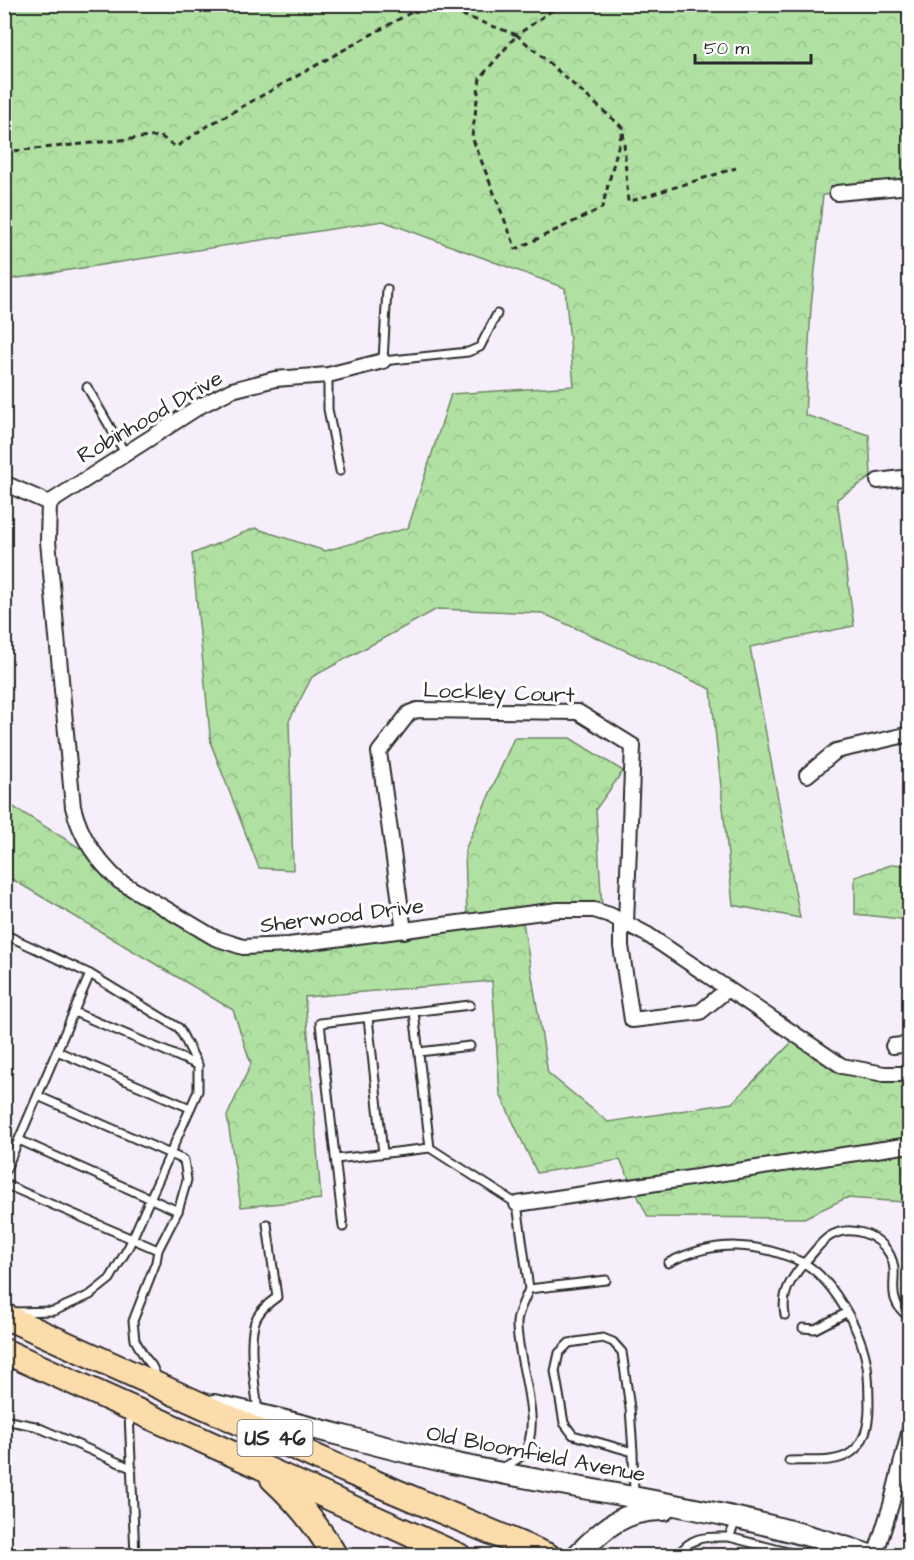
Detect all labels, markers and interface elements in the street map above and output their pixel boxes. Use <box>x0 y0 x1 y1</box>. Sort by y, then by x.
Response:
scale bar <box>695 27 810 65</box>
text: 50 m <box>704 36 749 61</box>
street label: Robinhood Drive <box>71 363 229 471</box>
street label: Lockley Court <box>423 675 575 712</box>
street label: Sherwood Drive <box>258 891 426 941</box>
street label: Old Bloomfield Avenue <box>424 1418 648 1490</box>
road number: US 46 <box>238 1420 312 1456</box>

